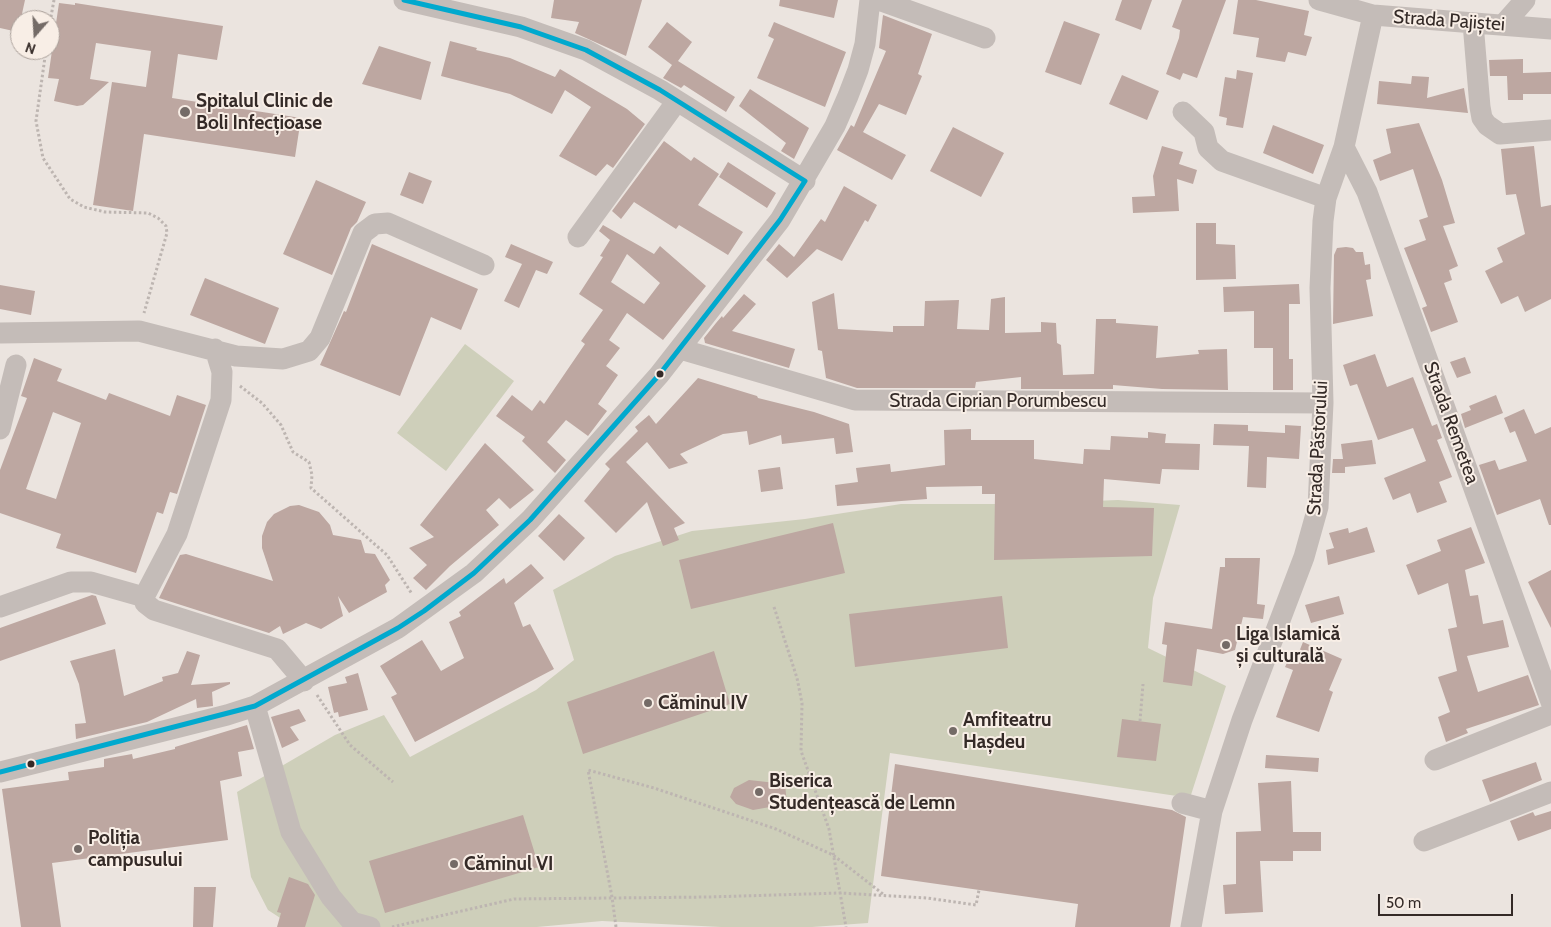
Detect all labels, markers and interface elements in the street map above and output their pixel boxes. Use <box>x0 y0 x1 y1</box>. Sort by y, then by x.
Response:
street label: Strada Pajiștei <box>1392 6 1506 36</box>
north arrow <box>10 10 60 60</box>
text: N <box>23 38 38 58</box>
place label: Spitalul Clinic de Boli Infecțioase <box>196 90 333 134</box>
marker: Spitalul Clinic de Boli Infecțioase <box>178 105 192 119</box>
street label: Strada Remetea <box>1418 359 1484 487</box>
unlabelled marker <box>655 369 665 379</box>
street label: Strada Păstorului <box>1303 380 1333 516</box>
street label: Strada Ciprian Porumbescu <box>889 390 1107 412</box>
place label: Liga Islamică și culturală <box>1236 623 1340 667</box>
marker: Liga Islamică și culturală <box>1220 639 1232 651</box>
place label: Căminul IV <box>658 692 747 714</box>
marker: Căminul IV <box>642 697 654 709</box>
place label: Amfiteatru Hașdeu <box>963 709 1051 753</box>
marker: Amfiteatru Hașdeu <box>947 725 959 737</box>
unlabelled marker <box>26 759 36 769</box>
place label: Biserica Studențească de Lemn <box>769 770 955 814</box>
marker: Biserica Studențească de Lemn <box>753 786 765 798</box>
place label: Poliția campusului <box>88 827 182 871</box>
marker: Poliția campusului <box>72 843 84 855</box>
place label: Căminul VI <box>464 853 553 875</box>
marker: Căminul VI <box>448 858 460 870</box>
scale bar <box>1381 884 1516 916</box>
text: 50 m <box>1386 894 1421 912</box>

